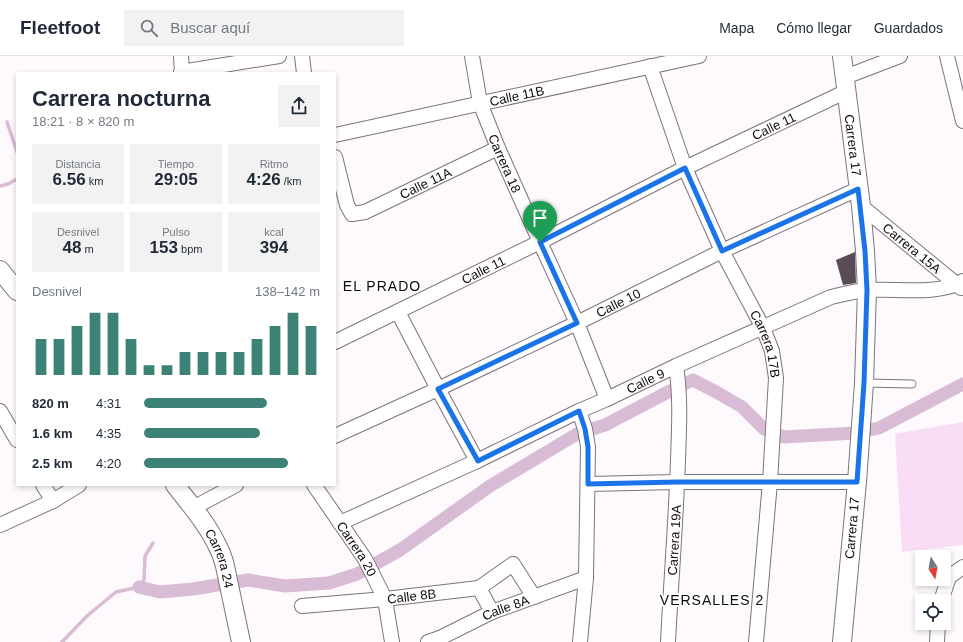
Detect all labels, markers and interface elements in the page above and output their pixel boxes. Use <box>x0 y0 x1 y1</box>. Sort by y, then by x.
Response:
search box <box>124 10 404 46</box>
text: Fleetfoot <box>20 17 100 38</box>
icon: search <box>138 17 160 39</box>
text: Buscar aquí <box>170 19 250 36</box>
text: Mapa <box>719 20 754 36</box>
text: Cómo llegar <box>776 20 852 36</box>
text: Guardados <box>874 20 943 36</box>
street label: Calle 11B <box>488 82 545 109</box>
button: share <box>278 85 320 127</box>
text: Carrera nocturna <box>32 86 211 111</box>
street label: Calle 11 <box>749 109 798 143</box>
street label: Carrera 17 <box>842 113 865 177</box>
text: 18:21 · 8 × 820 m <box>32 114 134 129</box>
street label: Carrera 18 <box>486 132 524 195</box>
text: Distancia <box>55 158 101 170</box>
text: Tiempo <box>158 158 194 170</box>
text: Ritmo <box>260 158 288 170</box>
street label: Calle 11A <box>397 164 454 202</box>
text: 6.56 <box>53 170 86 189</box>
text: 29:05 <box>154 170 198 189</box>
text: 4:26 <box>247 170 281 189</box>
text: km <box>86 175 103 187</box>
text: /km <box>281 175 301 187</box>
pin <box>523 201 557 242</box>
icon: arrive <box>529 207 551 229</box>
street label: Carrera 15A <box>880 220 944 276</box>
text: Desnivel <box>57 226 99 238</box>
text: Pulso <box>162 226 190 238</box>
text: kcal <box>264 226 284 238</box>
text: 48 <box>62 238 81 257</box>
text: 153 <box>150 238 178 257</box>
text: 394 <box>260 238 288 257</box>
text: m <box>81 243 94 255</box>
text: bpm <box>178 243 202 255</box>
street label: Calle 11 <box>459 253 508 287</box>
district label: EL PRADO <box>343 278 421 294</box>
text: Desnivel <box>32 284 82 299</box>
text: 138–142 m <box>255 284 320 299</box>
street label: Calle 10 <box>593 285 643 320</box>
street label: Carrera 17B <box>747 307 783 379</box>
street label: Calle 9 <box>624 365 667 396</box>
text: 820 m <box>32 396 69 411</box>
text: 4:31 <box>96 396 121 411</box>
text: 1.6 km <box>32 426 72 441</box>
text: 4:35 <box>96 426 121 441</box>
text: 2.5 km <box>32 456 72 471</box>
text: 4:20 <box>96 456 121 471</box>
street label: Carrera 17 <box>842 496 862 560</box>
street label: Carrera 19A <box>664 504 684 576</box>
street label: Carrera 20 <box>334 519 380 579</box>
street label: Carrera 24 <box>202 526 237 589</box>
north arrow <box>915 550 951 586</box>
map controls <box>915 550 951 630</box>
street label: Calle 8B <box>386 586 437 606</box>
street label: Calle 8A <box>479 592 531 623</box>
district label: VERSALLES 2 <box>660 592 764 608</box>
button: locate <box>915 594 951 630</box>

